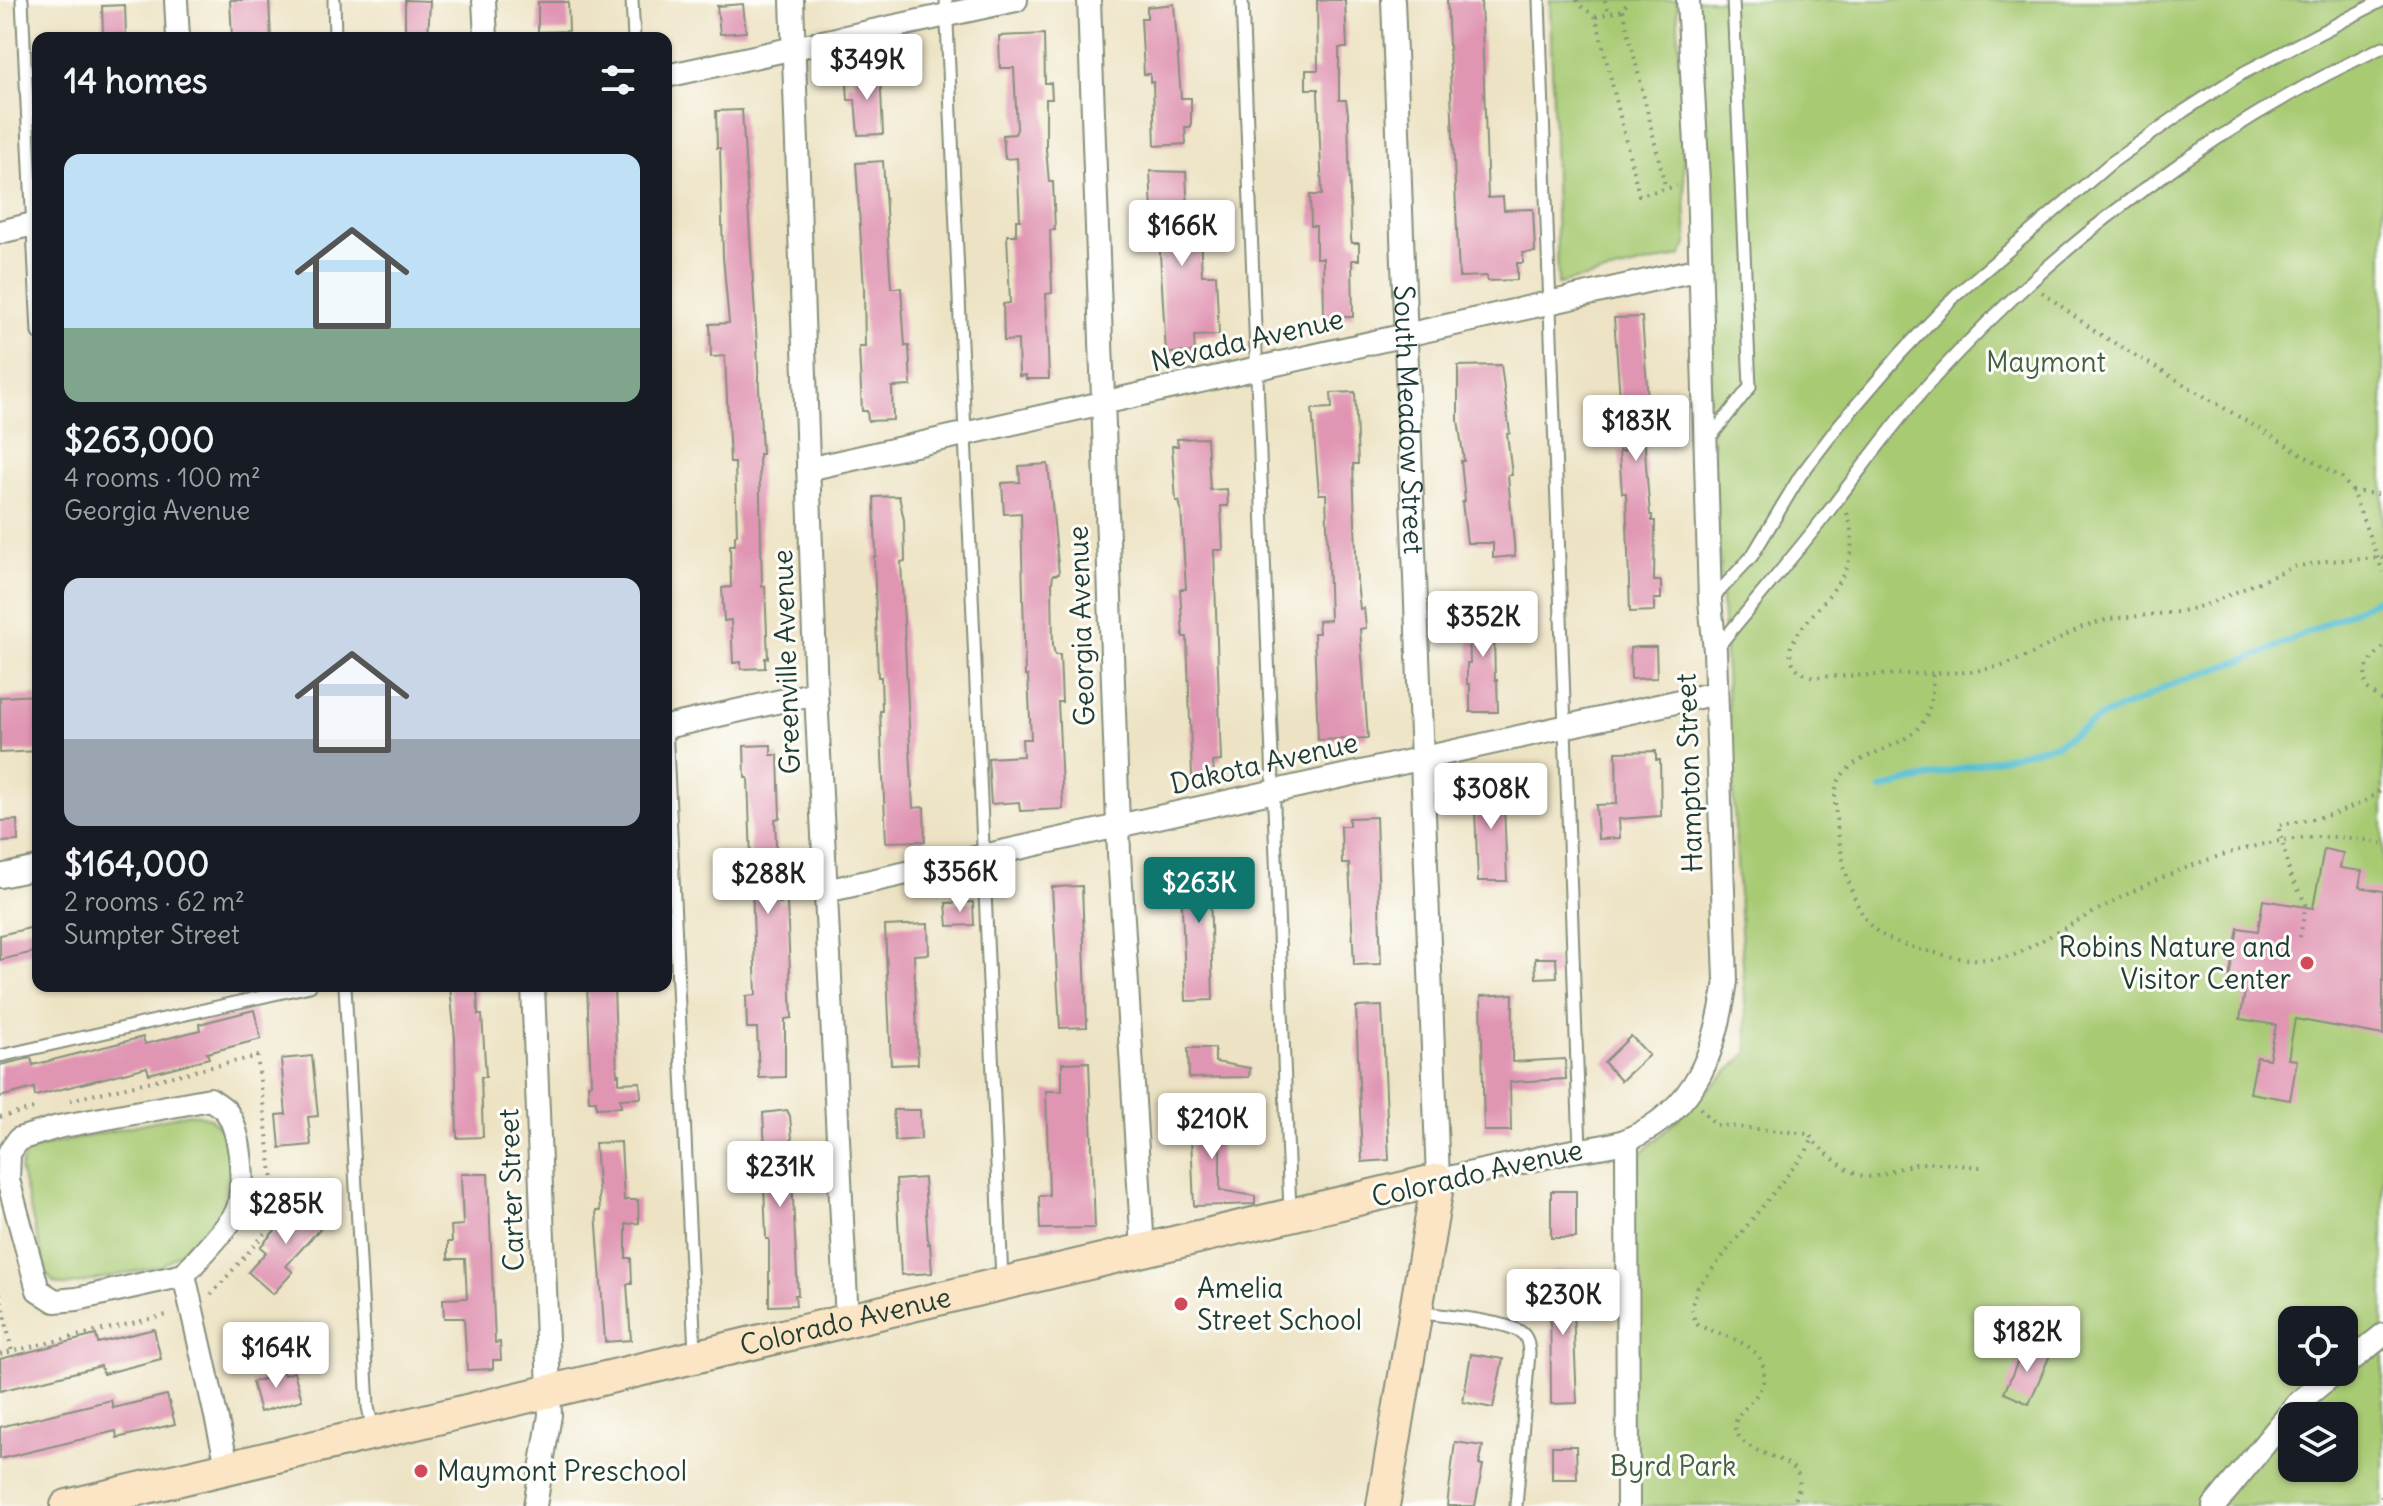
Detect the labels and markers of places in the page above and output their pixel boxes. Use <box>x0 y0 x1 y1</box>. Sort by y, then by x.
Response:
pin: $349K <box>811 34 923 102</box>
pin: $166K <box>1126 200 1238 268</box>
pin: $183K <box>1580 395 1692 463</box>
pin: $352K <box>1427 591 1539 659</box>
pin: $308K <box>1435 763 1547 831</box>
pin: $356K <box>904 846 1016 914</box>
pin: $288K <box>712 848 824 916</box>
pin: $263K <box>1143 857 1255 925</box>
place label: Robins Nature and Visitor Center <box>2058 929 2291 997</box>
marker: Robins Nature and Visitor Center <box>2298 954 2316 972</box>
pin: $210K <box>1156 1093 1268 1161</box>
pin: $231K <box>724 1141 836 1209</box>
pin: $285K <box>230 1178 342 1246</box>
pin: $230K <box>1507 1269 1619 1337</box>
place label: Amelia Street School <box>1197 1270 1362 1338</box>
marker: Amelia Street School <box>1172 1295 1190 1313</box>
pin: $182K <box>1971 1306 2083 1374</box>
pin: $164K <box>220 1322 332 1390</box>
place label: Maymont Preschool <box>437 1453 687 1489</box>
marker: Maymont Preschool <box>412 1462 430 1480</box>

